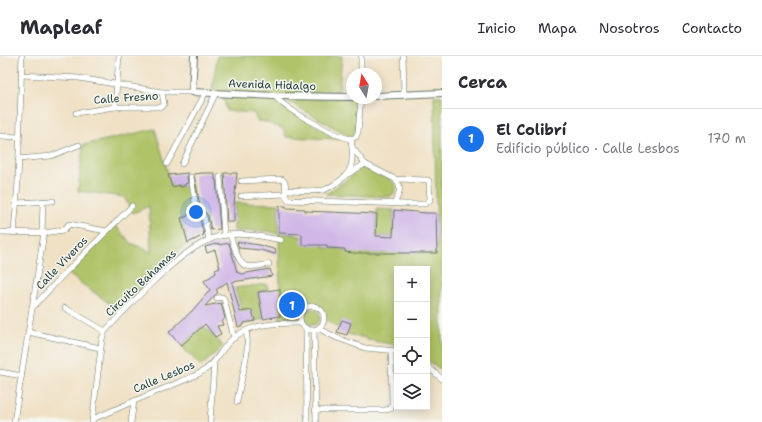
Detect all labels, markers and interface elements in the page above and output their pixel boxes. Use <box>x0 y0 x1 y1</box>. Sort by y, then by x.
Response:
text: Mapleaf <box>20 15 102 40</box>
text: Inicio <box>478 19 516 37</box>
text: Mapa <box>538 19 577 37</box>
text: Nosotros <box>599 19 660 37</box>
text: Contacto <box>682 19 742 37</box>
north arrow <box>346 68 382 104</box>
text: Cerca <box>458 71 507 93</box>
street label: Avenida Hidalgo <box>228 76 317 94</box>
street label: Calle Fresno <box>93 88 159 108</box>
text: El Colibrí <box>496 120 566 140</box>
text: 1 <box>468 130 474 147</box>
text: 170 m <box>708 130 746 147</box>
text: Edificio público · Calle Lesbos <box>496 140 680 157</box>
your location <box>186 202 206 222</box>
street label: Calle Viveros <box>33 233 91 293</box>
street label: Circuito Bahamas <box>102 246 180 320</box>
map controls <box>394 266 430 410</box>
button: + <box>394 266 430 302</box>
pin: 1 <box>279 290 305 320</box>
button: − <box>394 302 430 338</box>
button: locate <box>394 338 430 374</box>
street label: Calle Lesbos <box>131 357 197 397</box>
button: layers <box>394 374 430 410</box>

